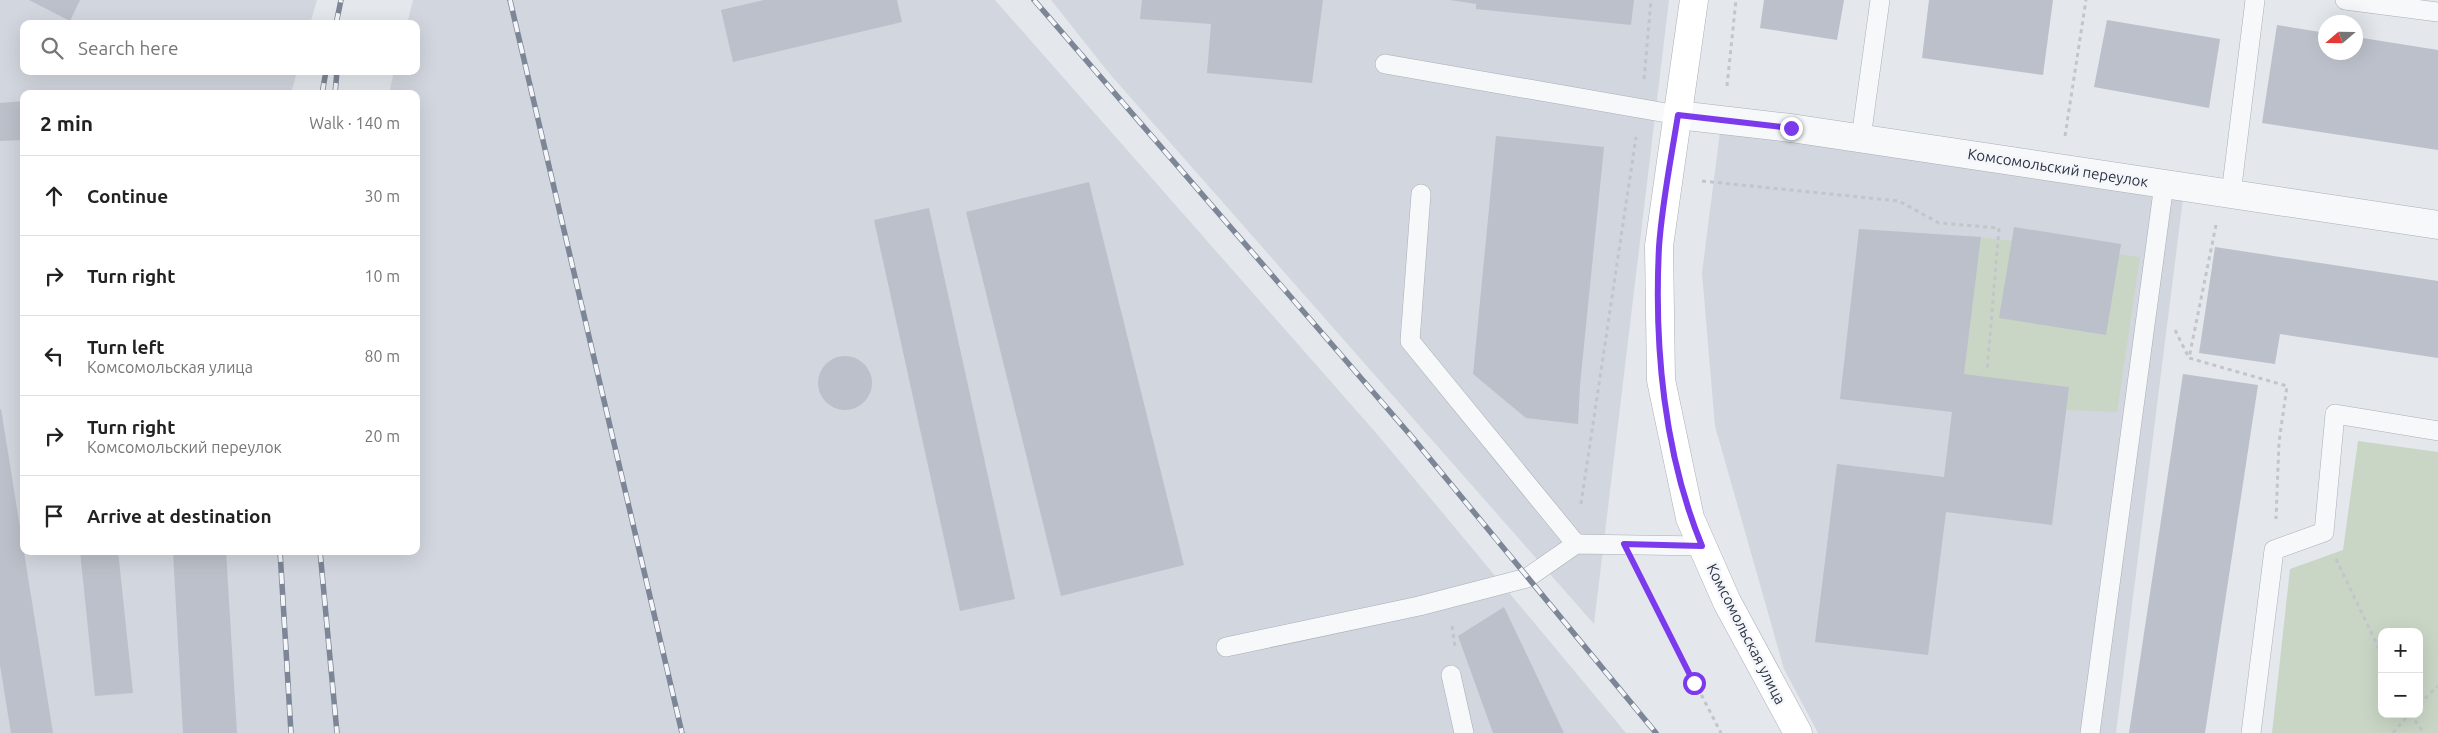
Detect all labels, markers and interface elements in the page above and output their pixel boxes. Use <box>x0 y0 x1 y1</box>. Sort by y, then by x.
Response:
north arrow <box>2318 15 2363 60</box>
search box <box>20 20 420 75</box>
icon: search <box>38 34 66 62</box>
text: Search here <box>78 37 178 59</box>
text: 2 min <box>40 111 93 135</box>
text: Walk · 140 m <box>309 114 400 132</box>
route end <box>1780 117 1803 140</box>
street label: Комсомольский переулок <box>1967 145 2150 190</box>
icon: ahead <box>40 182 68 210</box>
text: Continue <box>87 185 168 207</box>
text: 30 m <box>364 187 400 205</box>
icon: right <box>40 262 68 290</box>
text: Turn right <box>87 265 175 287</box>
text: 10 m <box>364 267 400 285</box>
text: Turn left <box>87 336 165 358</box>
icon: left <box>40 342 68 370</box>
text: 80 m <box>364 347 400 365</box>
text: Комсомольская улица <box>87 358 253 376</box>
text: Turn right <box>87 416 175 438</box>
icon: right <box>40 422 68 450</box>
text: 20 m <box>364 427 400 445</box>
text: Комсомольский переулок <box>87 438 282 456</box>
icon: arrive <box>40 502 68 530</box>
text: Arrive at destination <box>87 505 272 527</box>
street label: Комсомольская улица <box>1704 561 1789 707</box>
map controls <box>2378 628 2423 718</box>
button: + <box>2378 628 2423 673</box>
route start <box>1683 672 1706 695</box>
button: − <box>2378 673 2423 718</box>

